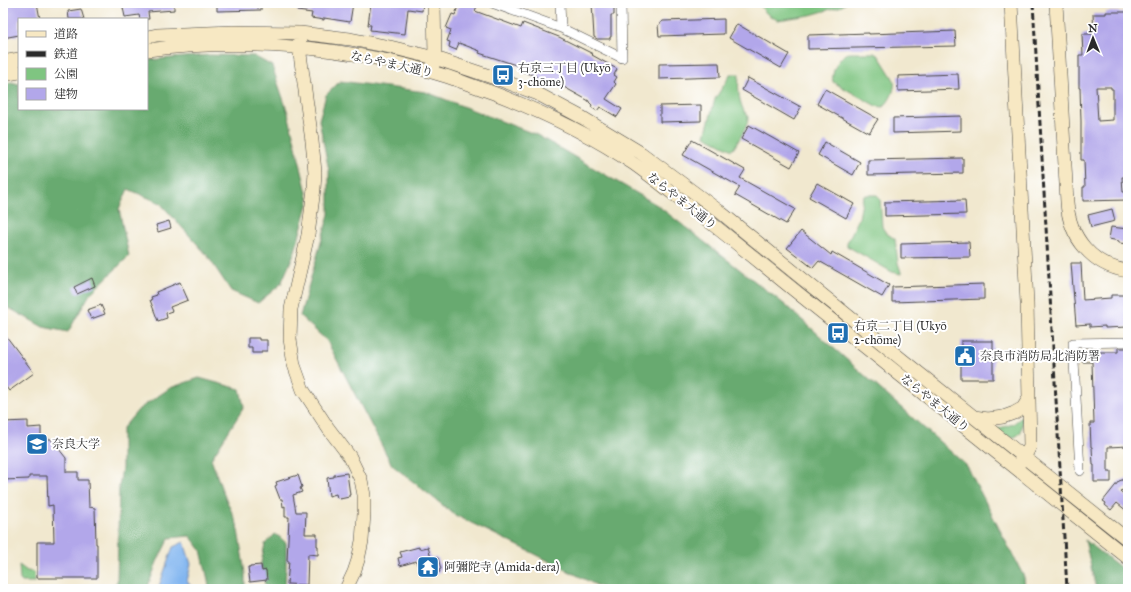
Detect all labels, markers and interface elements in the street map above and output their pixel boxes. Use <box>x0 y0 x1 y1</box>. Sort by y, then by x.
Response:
legend <box>18 18 148 110</box>
north arrow <box>1073 18 1113 58</box>
text: N <box>1088 22 1098 35</box>
text: 道路 <box>54 27 78 41</box>
text: 鉄道 <box>53 47 78 61</box>
street label: ならやま大通り <box>349 48 435 80</box>
place label: 右京三丁目 (Ukyō 3-chōme) <box>518 61 611 89</box>
bus stop icon: 右京三丁目 (Ukyō 3-chōme) <box>490 62 516 88</box>
text: 公園 <box>54 67 78 81</box>
text: 建物 <box>54 87 78 101</box>
street label: ならやま大通り <box>645 170 719 232</box>
place label: 右京二丁目 (Ukyō 2-chōme) <box>854 319 947 347</box>
bus stop icon: 右京二丁目 (Ukyō 2-chōme) <box>825 320 851 346</box>
public building icon: 奈良市消防局北消防署 <box>952 343 978 369</box>
place label: 奈良市消防局北消防署 <box>980 349 1100 363</box>
street label: ならやま大通り <box>898 371 972 435</box>
school or university icon: 奈良大学 <box>24 431 50 457</box>
place label: 奈良大学 <box>52 437 100 451</box>
temple icon: 阿彌陀寺 (Amida-dera) <box>415 554 441 580</box>
place label: 阿彌陀寺 (Amida-dera) <box>444 560 559 574</box>

